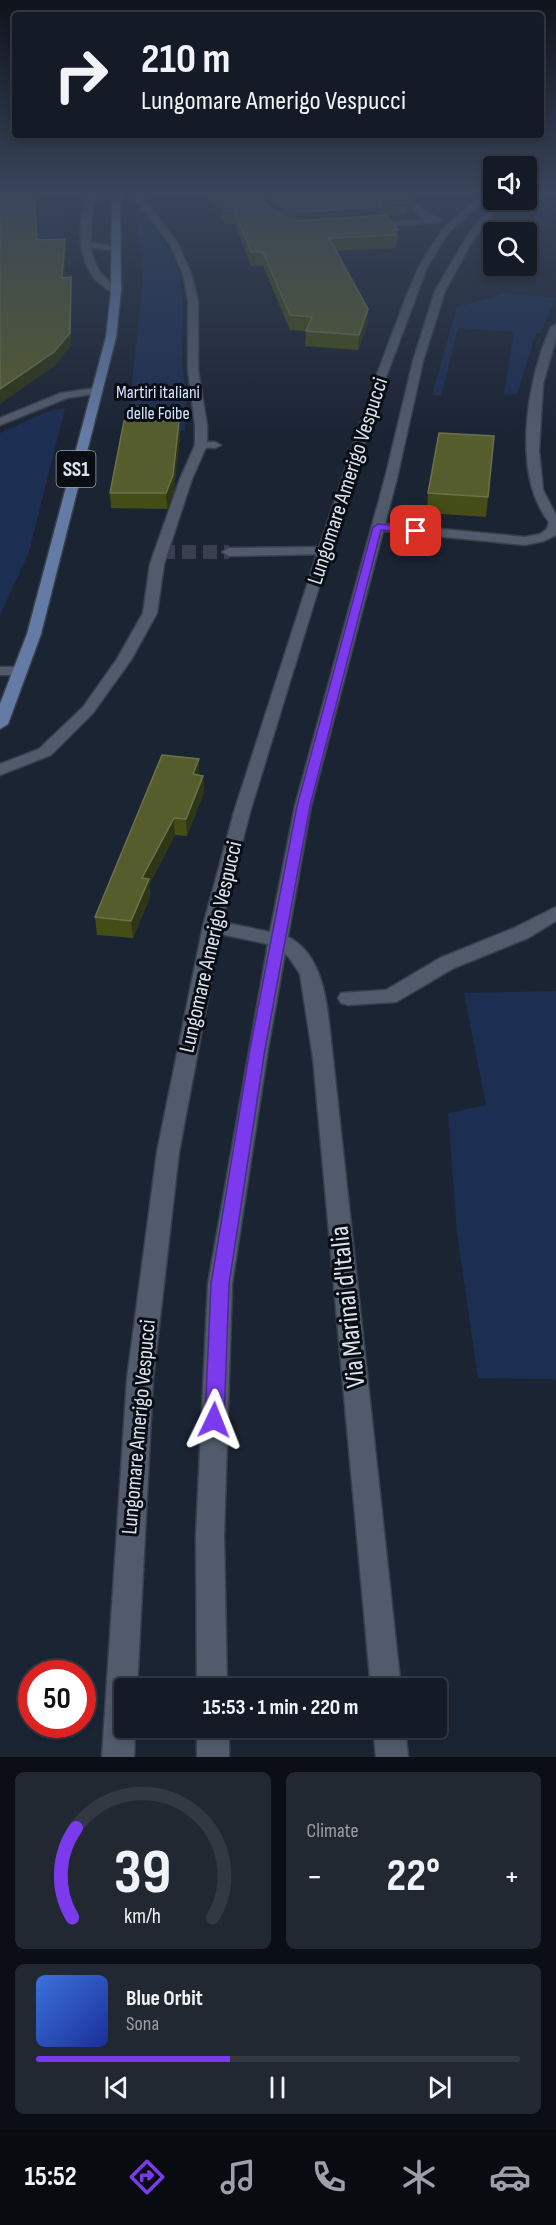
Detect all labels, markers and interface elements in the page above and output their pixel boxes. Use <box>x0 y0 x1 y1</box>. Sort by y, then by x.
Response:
text: 210 m <box>141 34 230 85</box>
icon: right <box>42 36 120 114</box>
text: Lungomare Amerigo Vespucci <box>141 85 406 117</box>
map controls <box>483 156 537 276</box>
button: sound <box>483 156 537 210</box>
button: search <box>483 222 537 276</box>
street label: Lungomare Amerigo Vespucci <box>302 374 394 588</box>
park label: Martiri italiani delle Foibe <box>116 382 200 424</box>
road number: SS1 <box>56 451 96 487</box>
pin <box>390 505 441 556</box>
icon: arrive <box>399 514 432 547</box>
street label: Lungomare Amerigo Vespucci <box>174 839 248 1055</box>
street label: Via Marinai d'Italia <box>324 1224 372 1390</box>
street label: Lungomare Amerigo Vespucci <box>116 1318 162 1536</box>
position arrow <box>182 1388 246 1452</box>
speed limit sign: 50 <box>18 1660 96 1738</box>
text: 15:53 · 1 min · 220 m <box>203 1694 358 1721</box>
text: Climate <box>307 1819 359 1843</box>
text: 39 <box>114 1836 172 1911</box>
text: 22° <box>386 1849 440 1904</box>
text: − <box>307 1857 323 1897</box>
text: + <box>504 1857 520 1897</box>
text: km/h <box>124 1904 161 1929</box>
text: Blue Orbit <box>126 1985 203 2012</box>
text: Sona <box>126 2012 159 2036</box>
icon: previous <box>100 2071 133 2104</box>
icon: pause <box>261 2071 294 2104</box>
icon: next <box>423 2071 456 2104</box>
icon: directions <box>126 2156 168 2198</box>
icon: music <box>217 2156 259 2198</box>
icon: phone <box>308 2156 350 2198</box>
icon: climate <box>398 2156 440 2198</box>
icon: car <box>489 2156 531 2198</box>
text: 15:52 <box>24 2161 77 2193</box>

